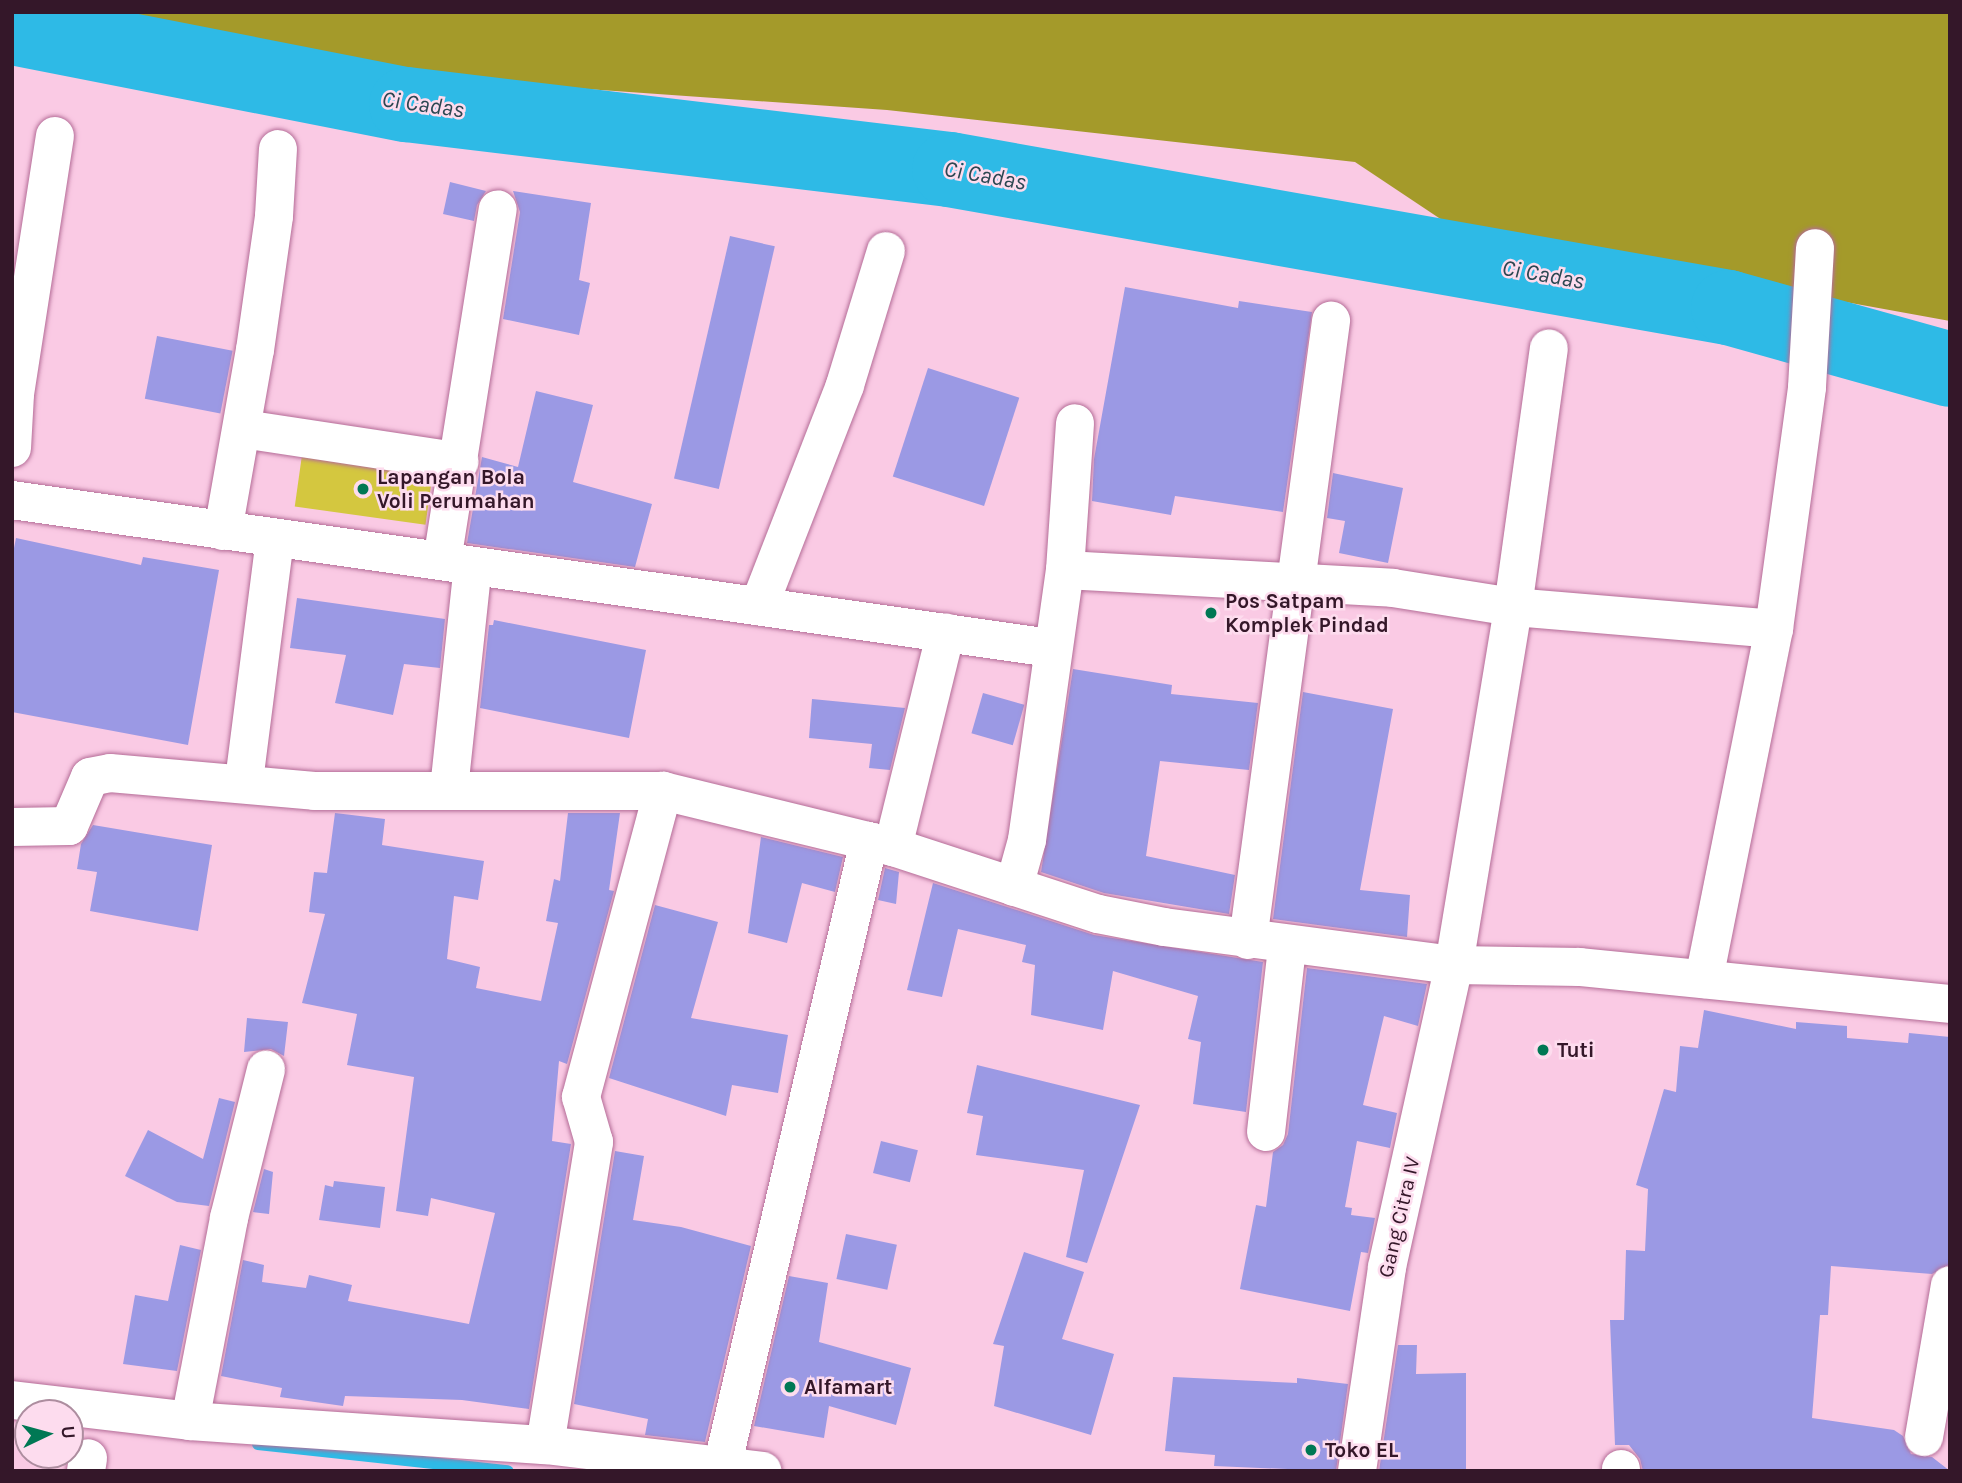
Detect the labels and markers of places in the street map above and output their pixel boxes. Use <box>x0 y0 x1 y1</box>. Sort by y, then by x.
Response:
place label: Lapangan Bola Voli Perumahan <box>377 464 535 514</box>
marker: Lapangan Bola Voli Perumahan <box>355 481 371 497</box>
place label: Pos Satpam Komplek Pindad <box>1225 588 1389 638</box>
marker: Pos Satpam Komplek Pindad <box>1203 605 1219 621</box>
place label: Tuti <box>1557 1037 1595 1063</box>
marker: Tuti <box>1535 1042 1551 1058</box>
place label: Alfamart <box>804 1374 892 1400</box>
marker: Alfamart <box>782 1379 798 1395</box>
place label: Toko EL <box>1325 1437 1398 1463</box>
marker: Toko EL <box>1303 1442 1319 1458</box>

